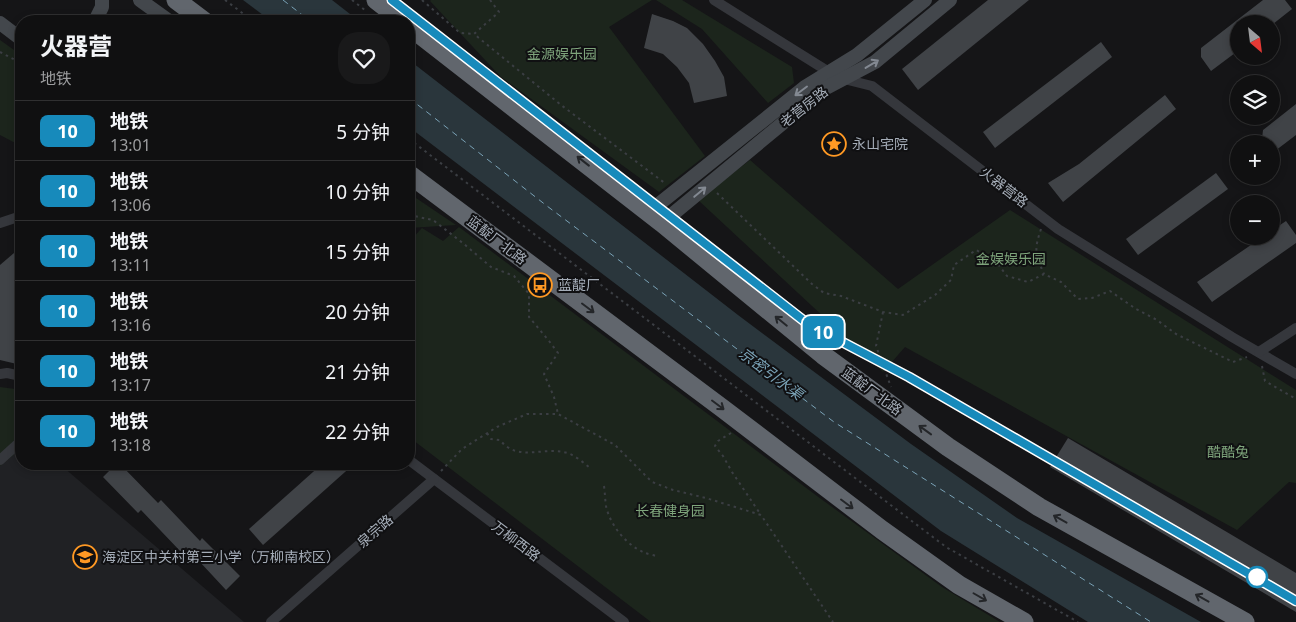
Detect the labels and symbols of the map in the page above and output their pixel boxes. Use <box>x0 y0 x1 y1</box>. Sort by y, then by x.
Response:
north arrow <box>1230 15 1280 65</box>
park label: 金源娱乐园 <box>527 44 597 63</box>
one-way arrow <box>864 58 878 68</box>
street label: 老营房路 <box>776 82 832 131</box>
one-way arrow <box>794 86 808 96</box>
place icon: 永山宅院 <box>821 131 847 157</box>
place label: 永山宅院 <box>852 134 908 153</box>
one-way arrow <box>576 155 589 166</box>
street label: 火器营路 <box>976 162 1032 211</box>
one-way arrow <box>693 186 706 197</box>
street label: 蓝靛厂北路 <box>464 211 531 268</box>
park label: 金娱娱乐园 <box>976 249 1046 268</box>
bus stop icon: 蓝靛厂 <box>527 272 553 298</box>
place label: 蓝靛厂 <box>558 275 600 294</box>
one-way arrow <box>581 303 595 313</box>
one-way arrow <box>775 315 788 326</box>
line badge: 10 <box>800 316 846 348</box>
water label: 京密引水渠 <box>736 343 809 405</box>
street label: 蓝靛厂北路 <box>838 362 906 419</box>
one-way arrow <box>711 400 725 410</box>
one-way arrow <box>918 425 932 435</box>
park label: 酷酷兔 <box>1207 442 1249 461</box>
one-way arrow <box>840 498 853 509</box>
park label: 长春健身园 <box>635 501 705 520</box>
street label: 泉宗路 <box>353 510 397 552</box>
one-way arrow <box>1053 514 1068 524</box>
street label: 万柳西路 <box>488 516 544 565</box>
school or university icon: 海淀区中关村第三小学（万柳南校区） <box>72 544 98 570</box>
place label: 海淀区中关村第三小学（万柳南校区） <box>102 547 340 566</box>
unlabelled marker <box>1246 566 1268 588</box>
one-way arrow <box>973 592 987 602</box>
one-way arrow <box>1195 593 1210 603</box>

